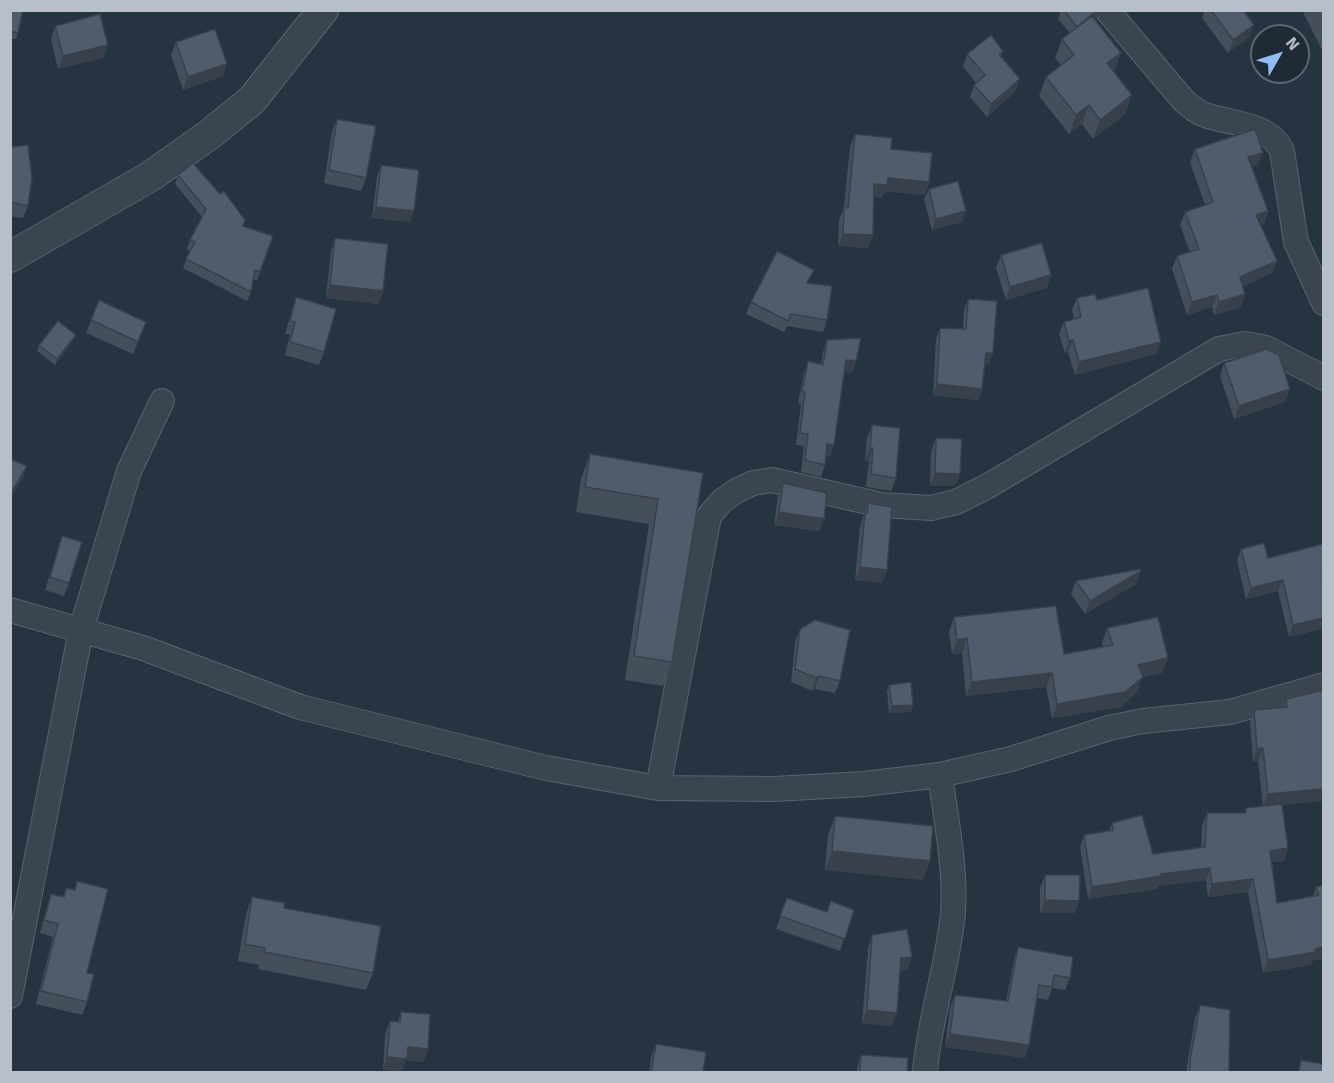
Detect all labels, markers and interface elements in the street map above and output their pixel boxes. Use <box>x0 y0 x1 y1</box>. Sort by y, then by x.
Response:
north arrow <box>1250 24 1310 84</box>
text: N <box>1281 33 1304 55</box>

